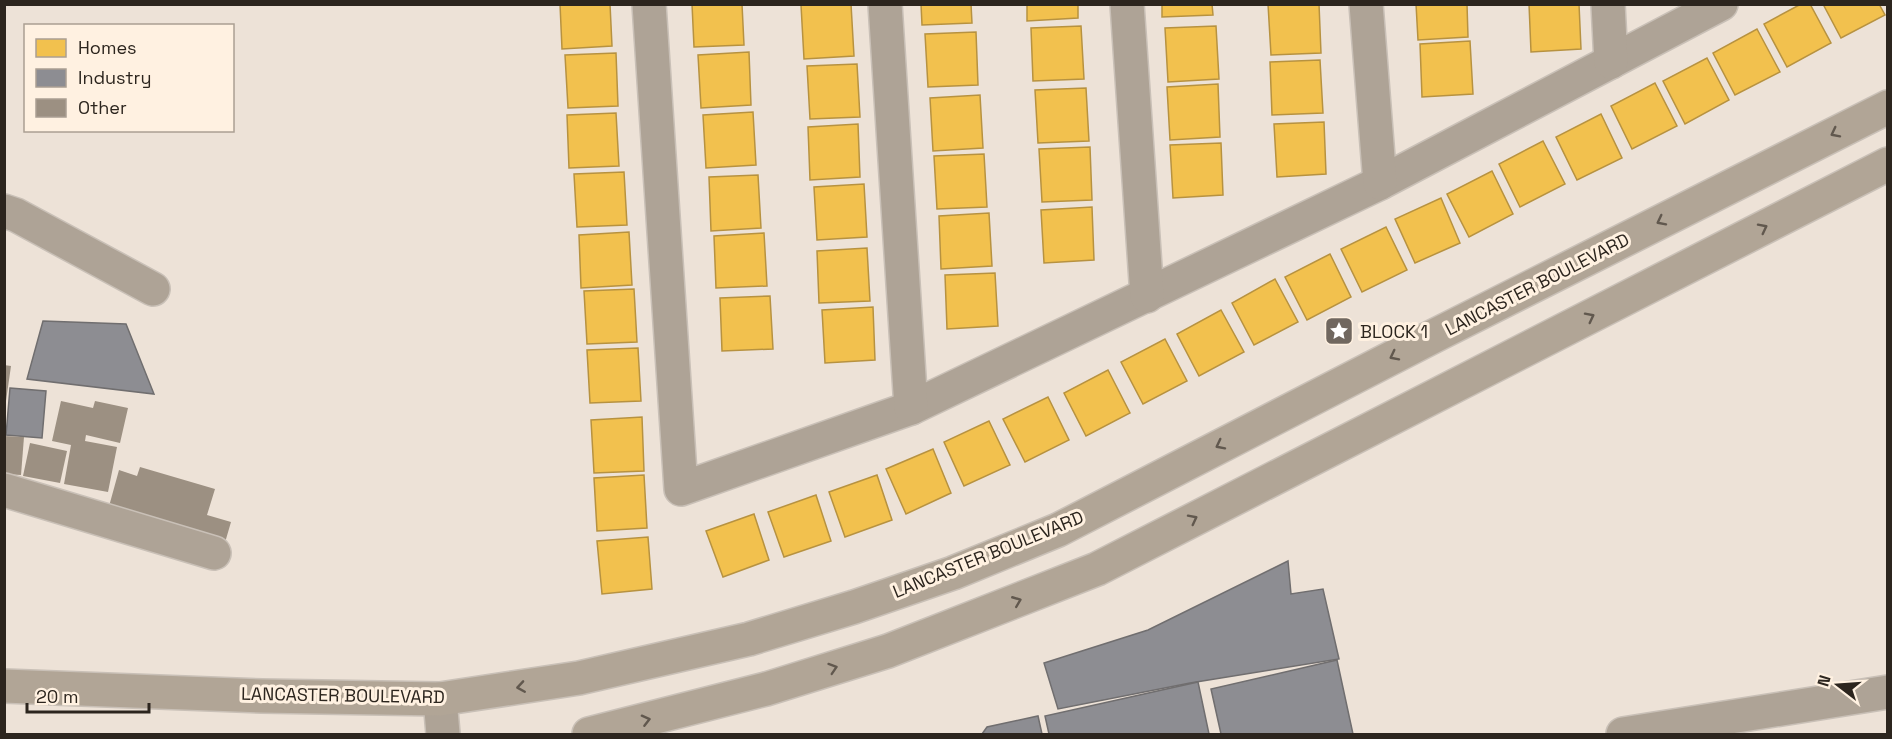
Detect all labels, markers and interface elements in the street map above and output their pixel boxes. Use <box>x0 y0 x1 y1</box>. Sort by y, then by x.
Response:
legend <box>24 24 234 132</box>
text: Homes <box>78 36 137 59</box>
text: Industry <box>78 66 151 89</box>
text: Other <box>78 96 127 119</box>
one-way arrow <box>1831 126 1842 137</box>
one-way arrow <box>1657 214 1668 225</box>
one-way arrow <box>1757 224 1768 235</box>
street label: LANCASTER BOULEVARD <box>1441 227 1633 341</box>
one-way arrow <box>1583 313 1594 324</box>
place icon: BLOCK 1 <box>1323 315 1355 347</box>
place label: BLOCK 1 <box>1360 320 1428 343</box>
one-way arrow <box>1389 349 1400 361</box>
one-way arrow <box>1216 438 1226 449</box>
street label: LANCASTER BOULEVARD <box>889 505 1087 603</box>
one-way arrow <box>1187 515 1198 527</box>
one-way arrow <box>1010 596 1021 608</box>
north arrow <box>1808 655 1868 715</box>
one-way arrow <box>827 663 838 675</box>
text: N <box>1813 673 1836 689</box>
scale bar <box>27 676 148 714</box>
one-way arrow <box>516 680 525 692</box>
street label: LANCASTER BOULEVARD <box>241 682 445 708</box>
text: 20 m <box>36 685 79 708</box>
one-way arrow <box>640 715 651 727</box>

